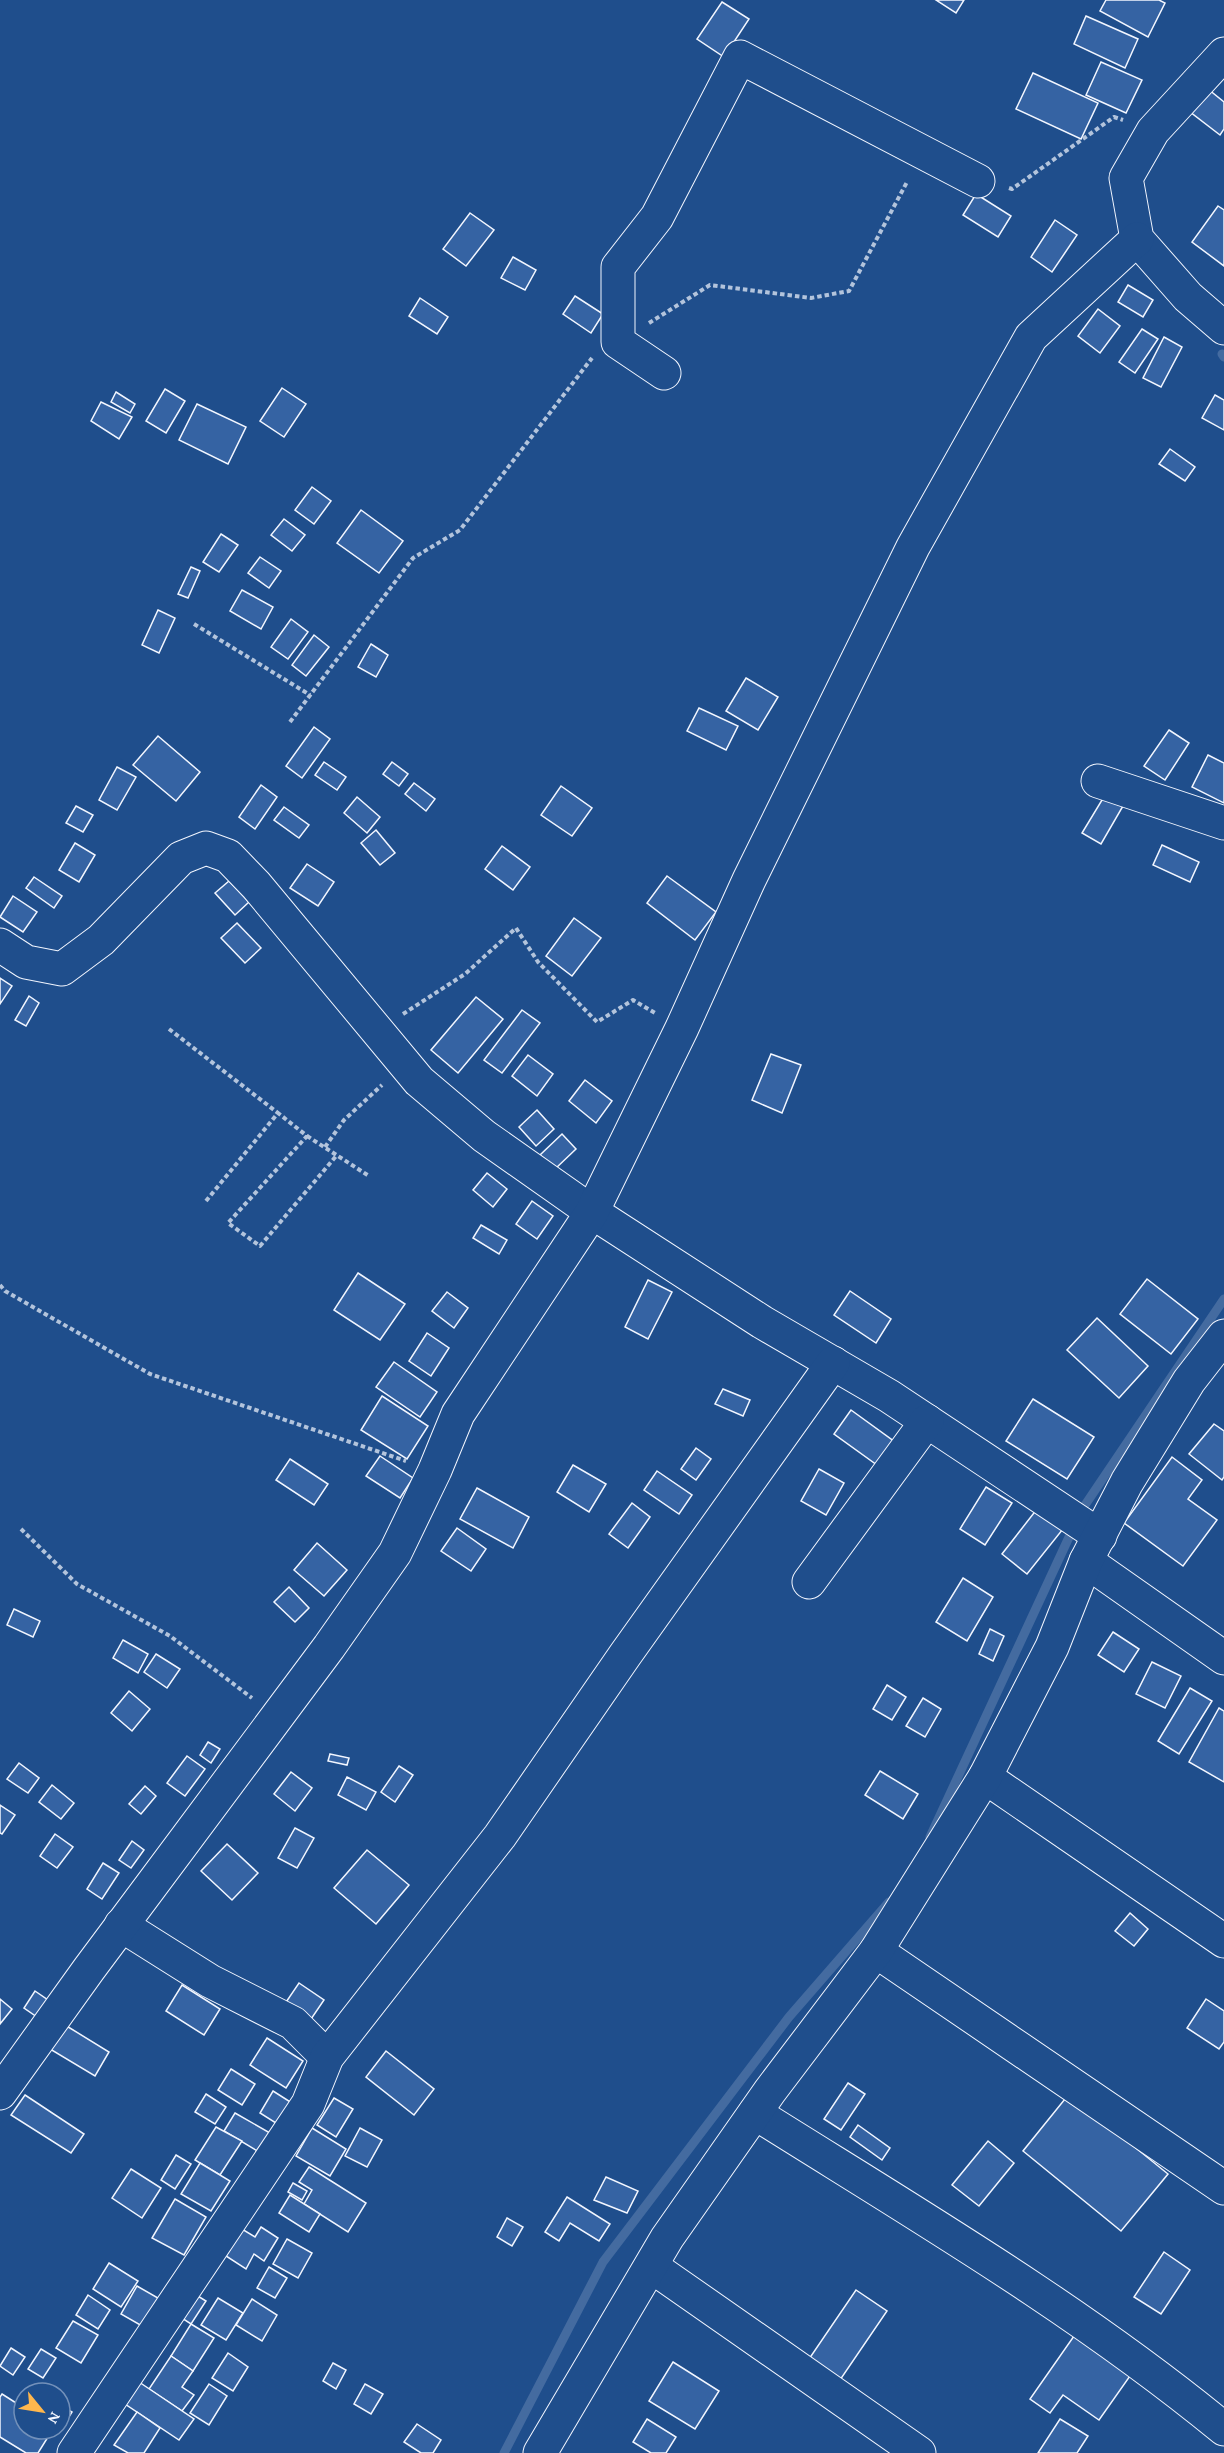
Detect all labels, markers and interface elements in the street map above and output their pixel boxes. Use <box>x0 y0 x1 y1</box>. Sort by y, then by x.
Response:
north arrow <box>12 2381 72 2441</box>
text: N <box>44 2409 65 2427</box>

